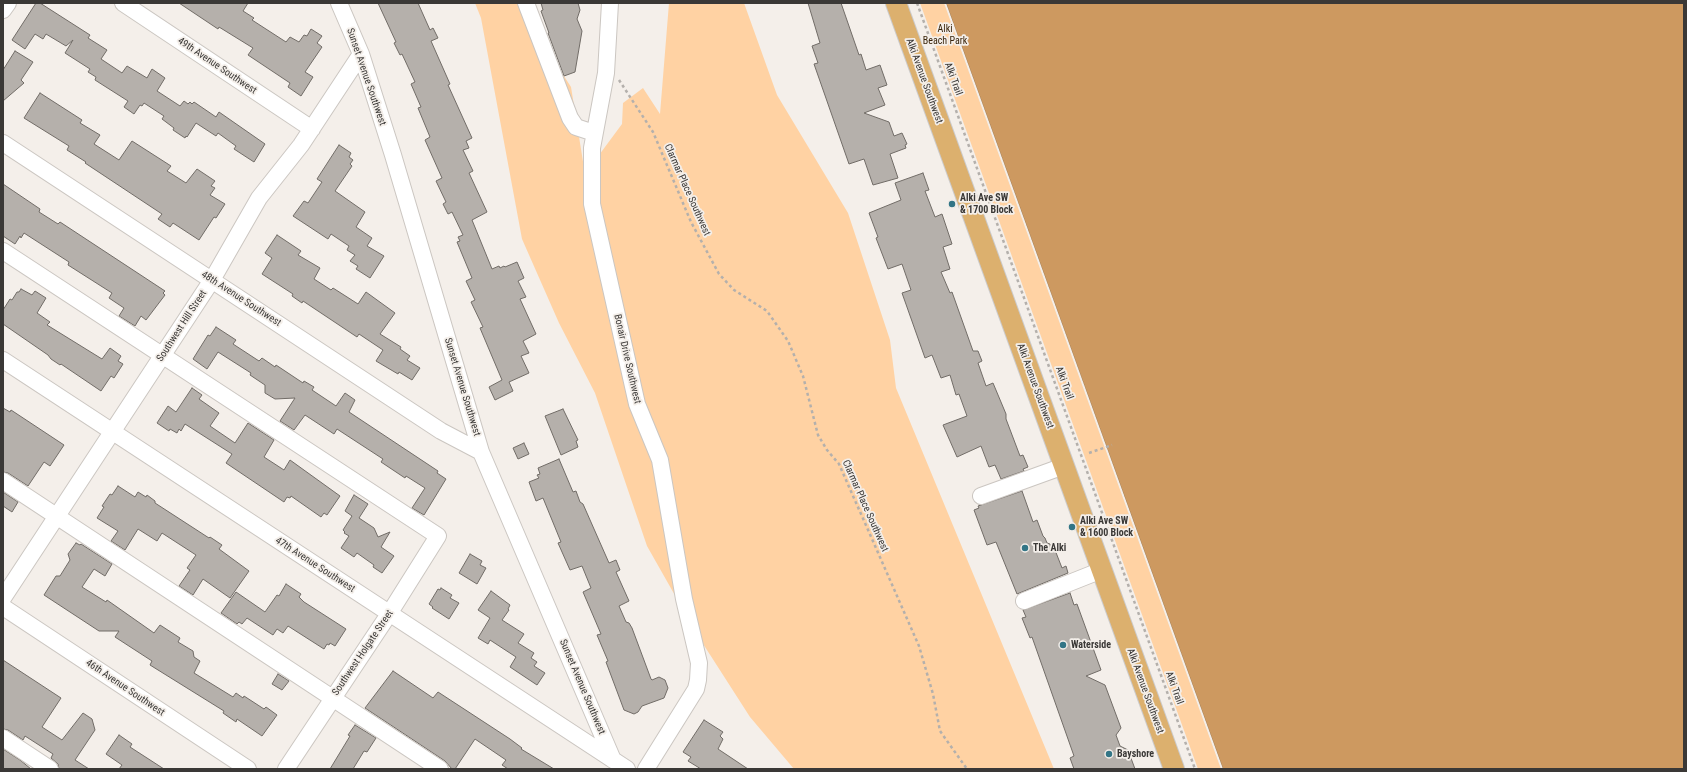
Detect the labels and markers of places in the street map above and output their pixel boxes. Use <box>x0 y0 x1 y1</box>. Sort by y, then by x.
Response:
place label: Alki Ave SW & 1700 Block <box>960 192 1013 216</box>
marker: Alki Ave SW & 1700 Block <box>947 199 957 209</box>
place label: Alki Ave SW & 1600 Block <box>1080 515 1133 538</box>
marker: Alki Ave SW & 1600 Block <box>1067 522 1077 532</box>
place label: The Alki <box>1033 542 1066 554</box>
marker: The Alki <box>1020 543 1030 553</box>
place label: Waterside <box>1071 639 1111 651</box>
marker: Waterside <box>1058 640 1068 650</box>
place label: Bayshore <box>1117 748 1154 760</box>
marker: Bayshore <box>1104 749 1114 759</box>

